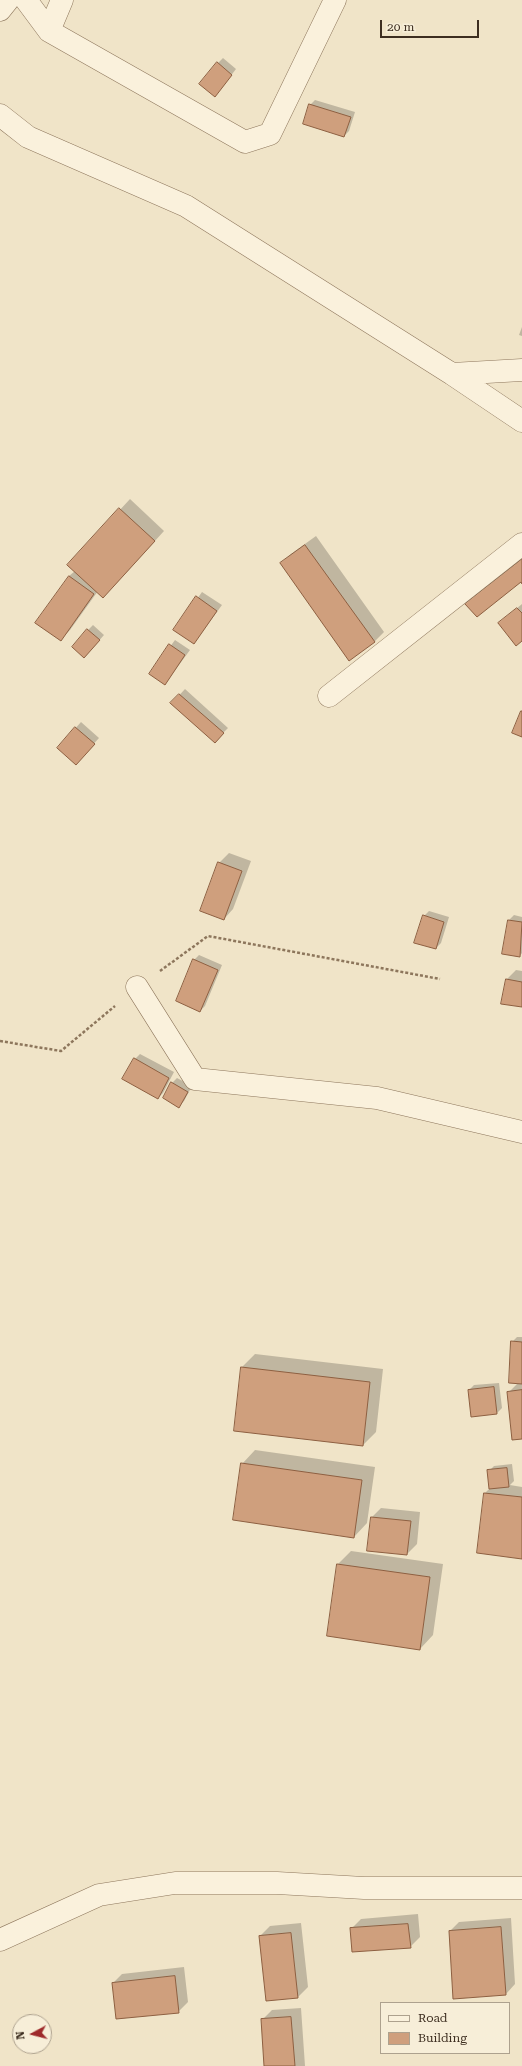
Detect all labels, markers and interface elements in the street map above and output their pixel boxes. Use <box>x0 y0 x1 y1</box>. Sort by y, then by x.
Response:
scale bar <box>382 12 481 38</box>
text: 20 m <box>387 20 414 34</box>
legend <box>380 2002 510 2054</box>
text: Road <box>418 2011 447 2025</box>
north arrow <box>12 2014 52 2054</box>
text: N <box>14 2030 28 2040</box>
text: Building <box>418 2031 467 2045</box>

